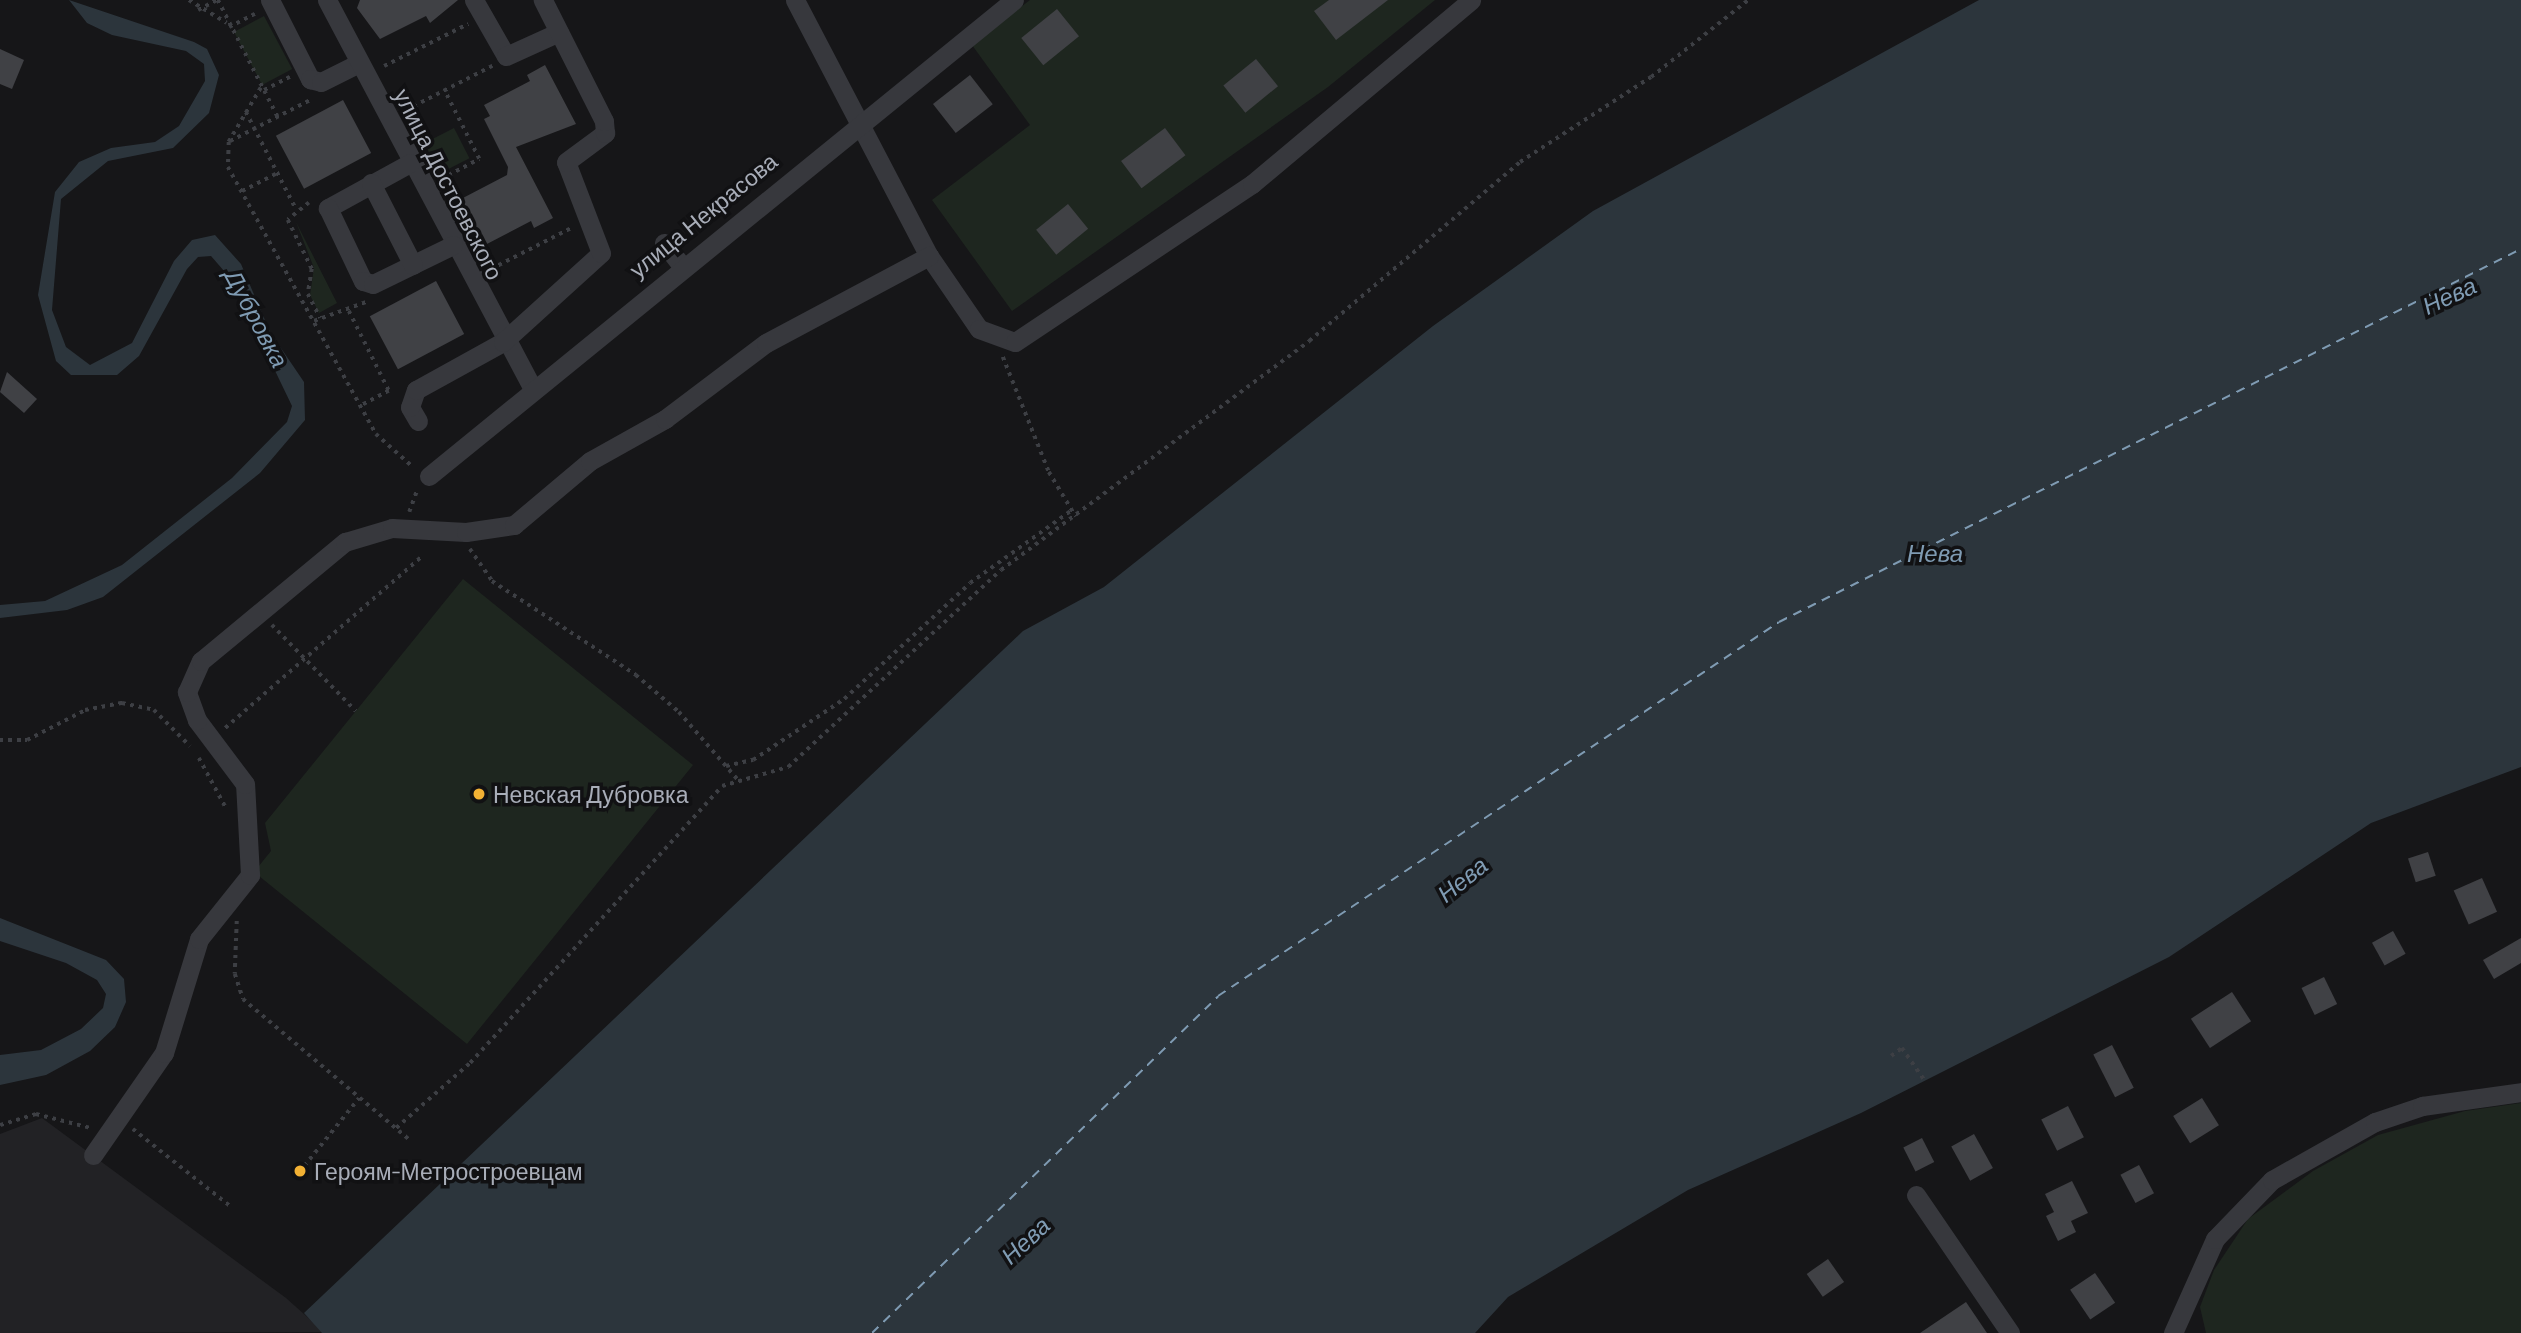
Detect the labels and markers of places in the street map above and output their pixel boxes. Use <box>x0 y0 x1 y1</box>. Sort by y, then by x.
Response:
place label: Невская Дубровка <box>493 780 688 808</box>
marker: Невская Дубровка <box>471 786 487 802</box>
place label: Героям-Метростроевцам <box>314 1157 583 1185</box>
marker: Героям-Метростроевцам <box>292 1163 308 1179</box>

